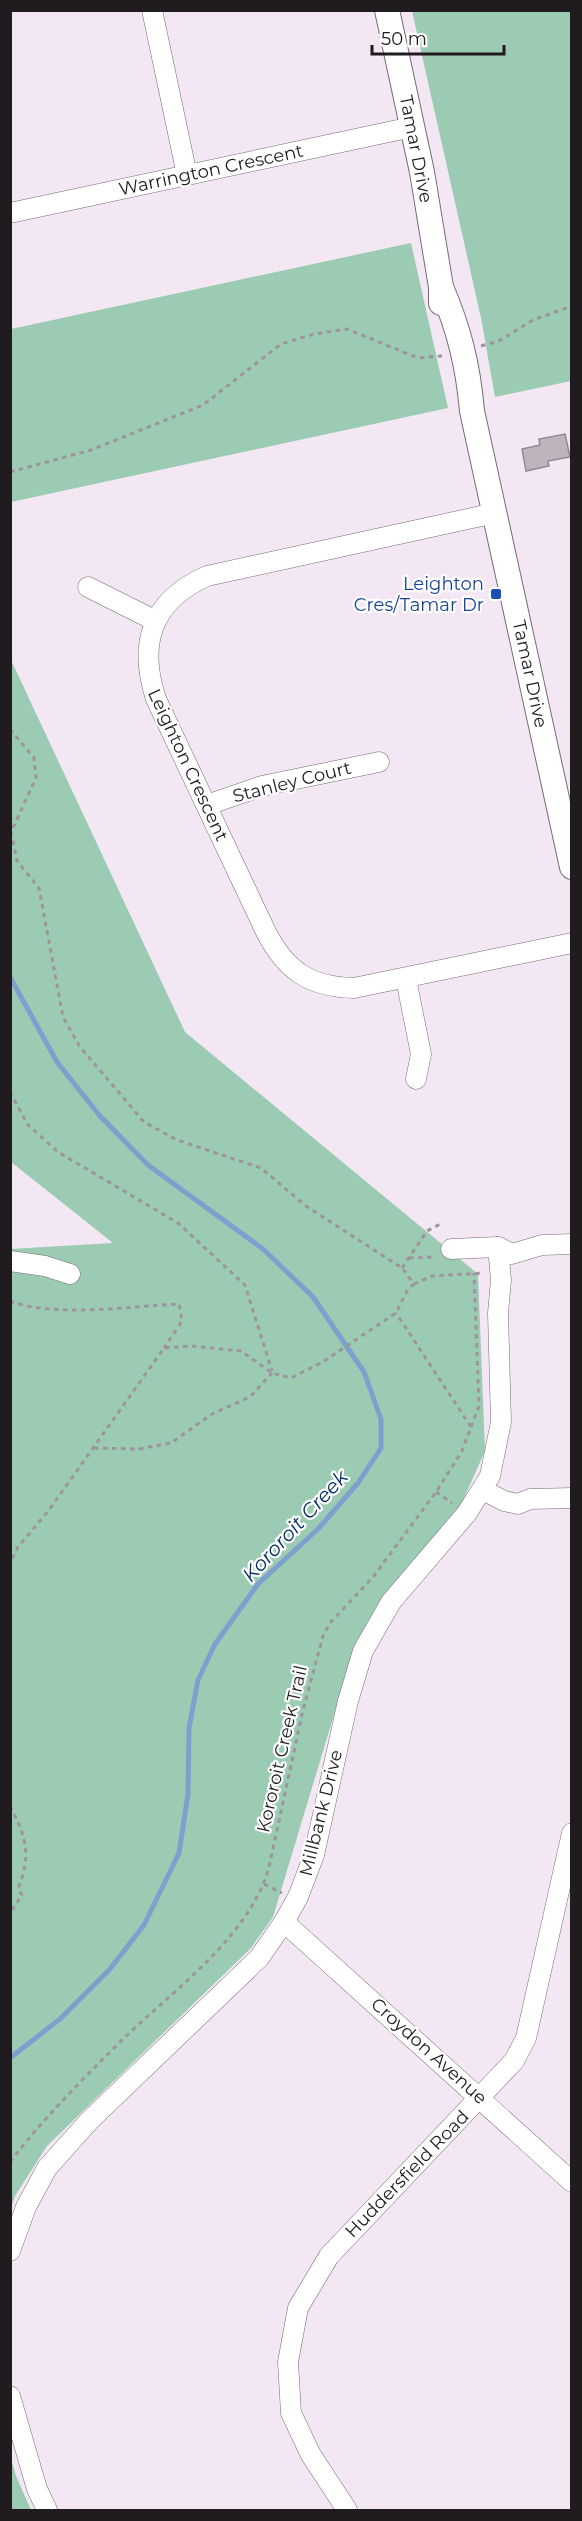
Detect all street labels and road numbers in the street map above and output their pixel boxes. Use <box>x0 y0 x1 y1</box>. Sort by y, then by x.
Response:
street label: Tamar Drive <box>395 93 437 205</box>
street label: Warrington Crescent <box>117 140 305 200</box>
street label: Tamar Drive <box>508 618 552 730</box>
street label: Leighton Crescent <box>143 685 233 845</box>
street label: Stanley Court <box>230 757 354 807</box>
street label: Kororoit Creek Trail <box>252 1663 312 1835</box>
street label: Millbank Drive <box>295 1748 347 1878</box>
street label: Croydon Avenue <box>366 1993 492 2109</box>
street label: Huddersfield Road <box>341 2106 473 2242</box>

